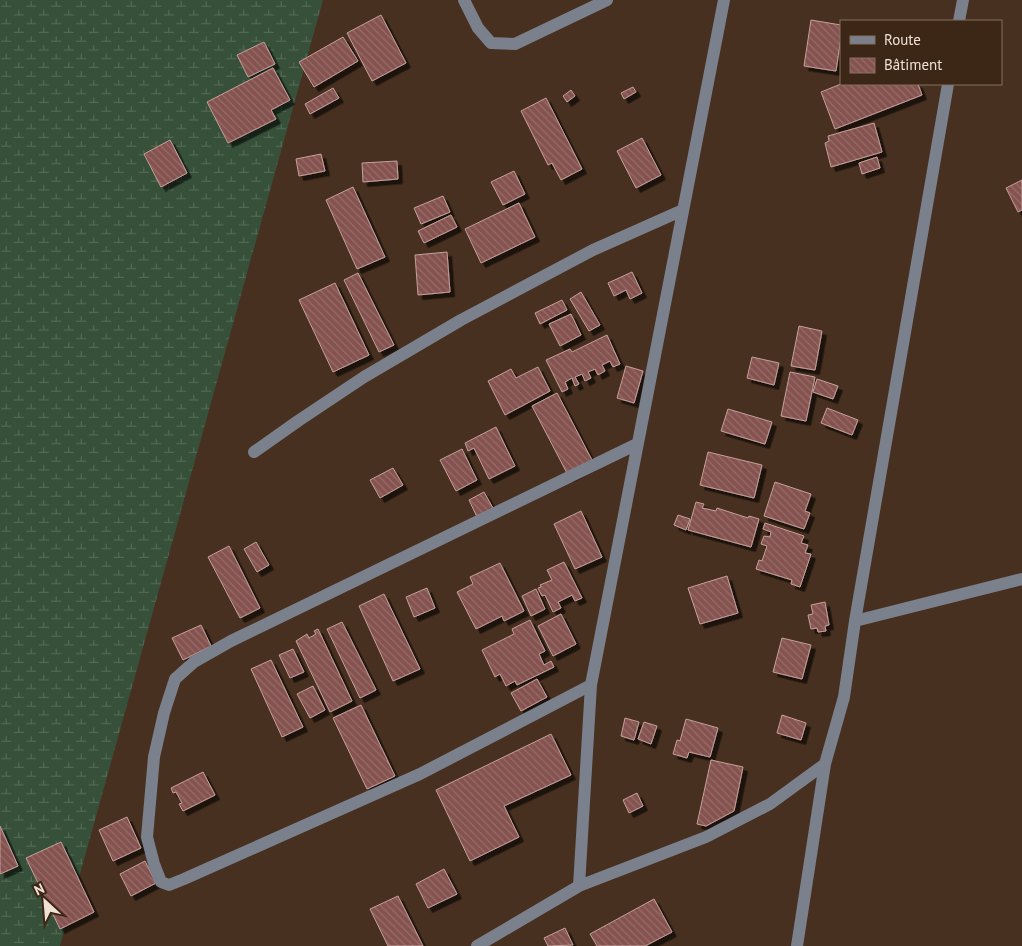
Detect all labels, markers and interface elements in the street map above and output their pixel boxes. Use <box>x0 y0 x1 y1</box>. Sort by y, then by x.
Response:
legend <box>840 20 1002 85</box>
text: Route <box>884 30 921 49</box>
text: Bâtiment <box>884 55 942 74</box>
north arrow <box>20 876 70 926</box>
text: N <box>31 879 47 899</box>

